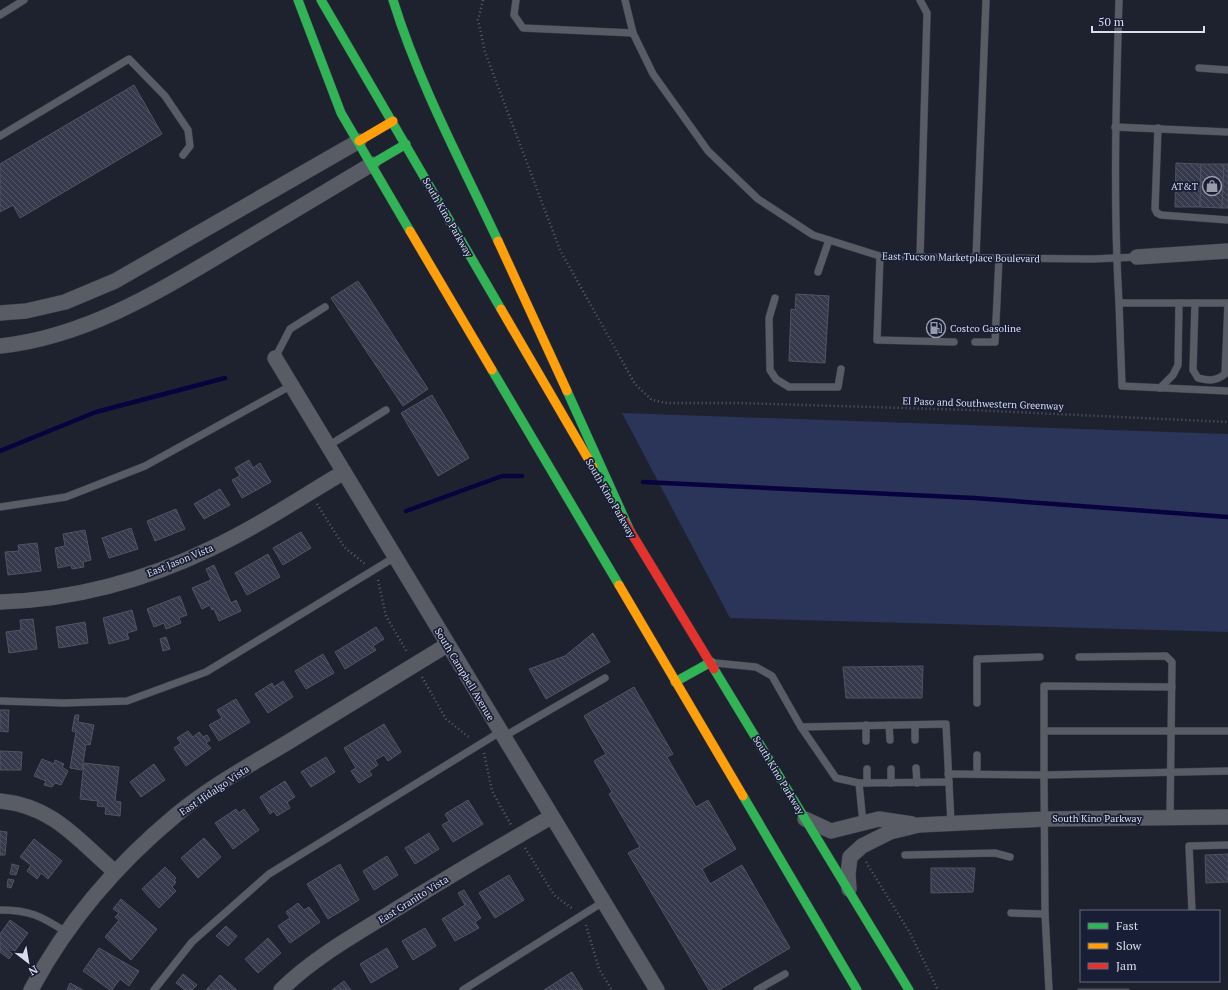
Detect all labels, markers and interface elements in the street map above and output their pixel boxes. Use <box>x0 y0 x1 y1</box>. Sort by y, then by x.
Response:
scale bar <box>1092 8 1204 34</box>
text: 50 m <box>1098 14 1125 29</box>
street label: South Kino Parkway <box>420 175 476 260</box>
shop icon: AT&T <box>1201 175 1223 197</box>
place label: AT&T <box>1171 180 1198 193</box>
street label: East Tucson Marketplace Boulevard <box>882 250 1040 265</box>
fuel station icon: Costco Gasoline <box>925 317 947 339</box>
place label: Costco Gasoline <box>950 322 1021 335</box>
street label: El Paso and Southwestern Greenway <box>902 394 1065 413</box>
street label: South Kino Parkway <box>583 456 639 541</box>
street label: East Jason Vista <box>145 541 215 580</box>
street label: South Campbell Avenue <box>432 626 497 723</box>
street label: South Kino Parkway <box>750 734 808 818</box>
street label: East Hidalgo Vista <box>177 762 252 818</box>
street label: South Kino Parkway <box>1052 812 1143 825</box>
street label: East Granito Vista <box>376 873 451 926</box>
legend <box>1080 910 1220 982</box>
text: Fast <box>1116 918 1139 933</box>
text: Slow <box>1116 938 1142 953</box>
north arrow <box>8 942 48 982</box>
text: Jam <box>1116 958 1137 973</box>
text: N <box>25 962 40 979</box>

